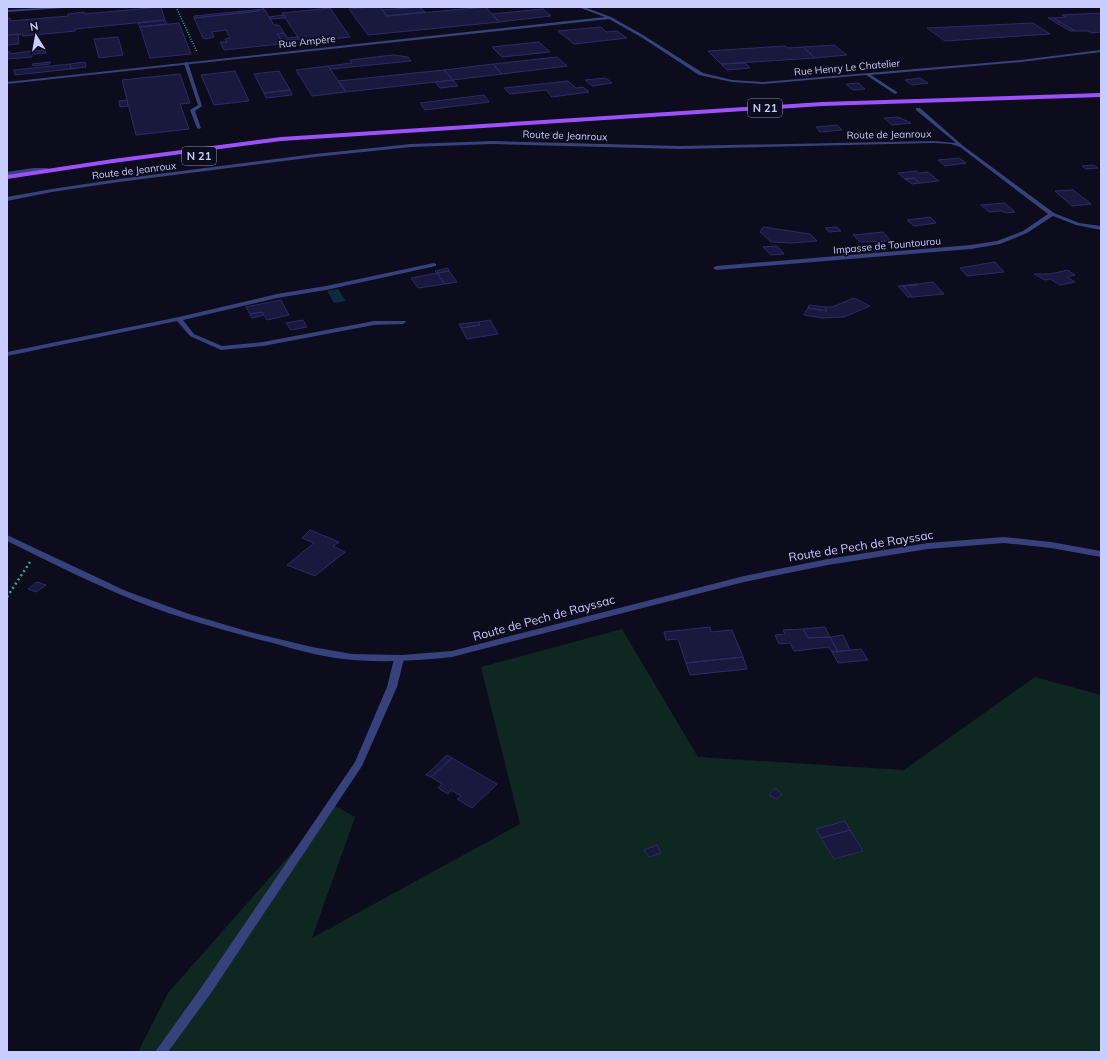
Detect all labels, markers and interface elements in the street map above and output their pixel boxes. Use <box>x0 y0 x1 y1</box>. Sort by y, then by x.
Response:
north arrow <box>16 16 56 56</box>
text: N <box>29 19 40 34</box>
street label: Rue Ampère <box>278 32 336 51</box>
street label: Rue Henry Le Chatelier <box>793 56 901 79</box>
road number: N 21 <box>748 99 782 117</box>
street label: Route de Jeanroux <box>846 127 932 142</box>
street label: Route de Jeanroux <box>522 128 608 143</box>
road number: N 21 <box>182 147 216 165</box>
street label: Route de Jeanroux <box>91 159 178 182</box>
street label: Impasse de Tountourou <box>833 234 941 257</box>
street label: Route de Pech de Rayssac <box>787 527 934 564</box>
street label: Route de Pech de Rayssac <box>471 591 617 644</box>

